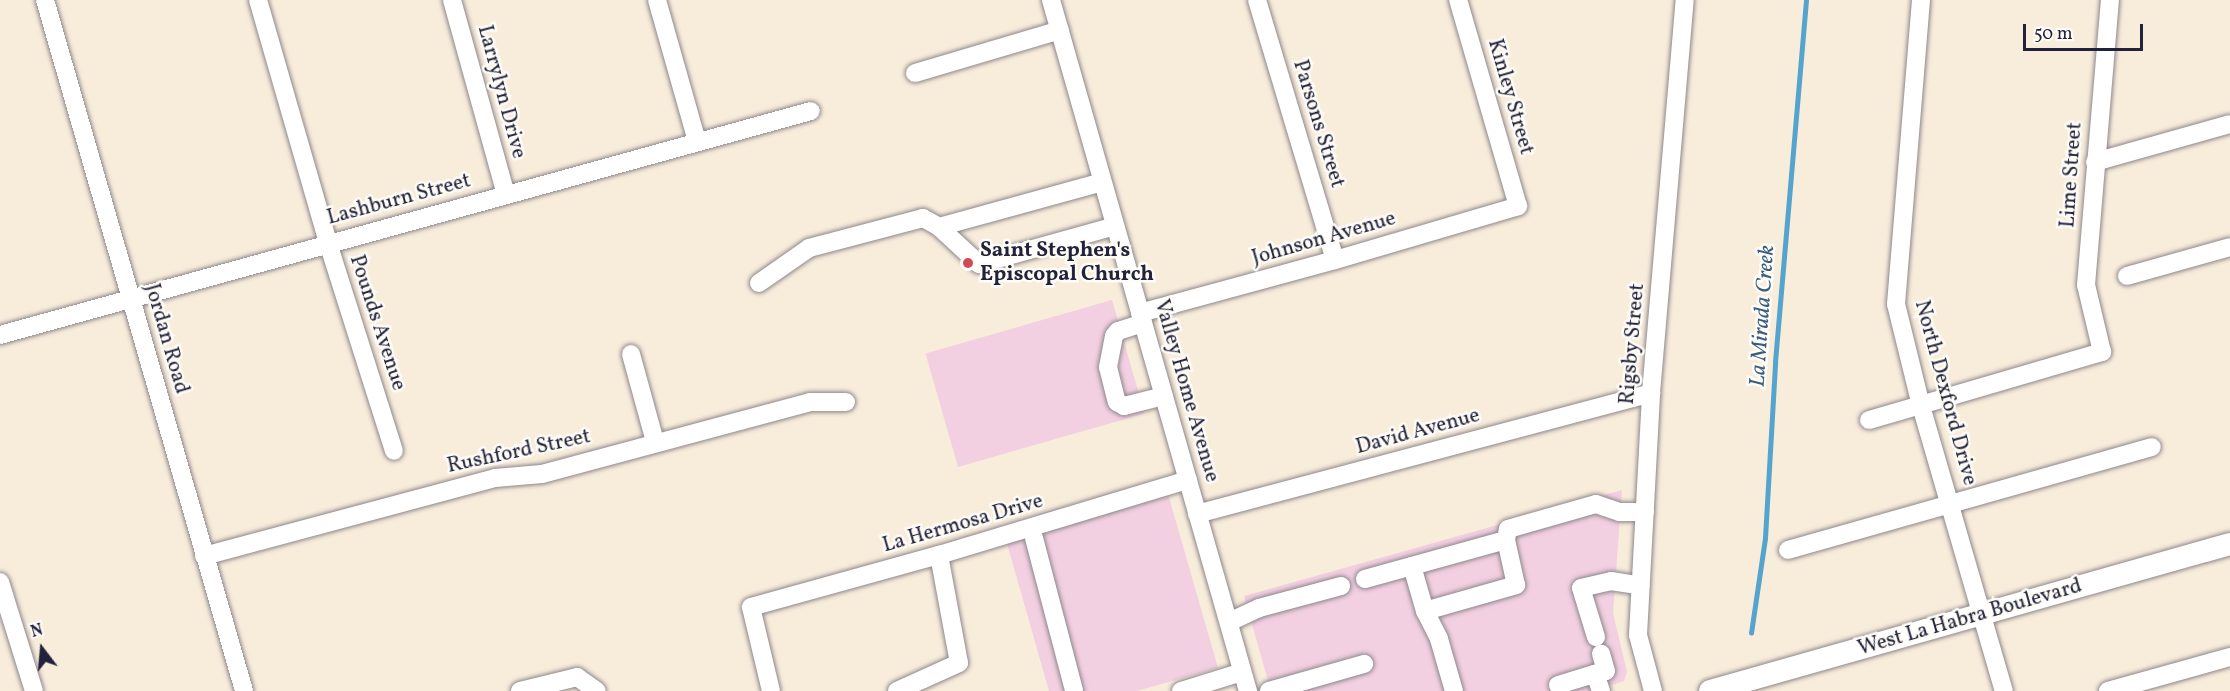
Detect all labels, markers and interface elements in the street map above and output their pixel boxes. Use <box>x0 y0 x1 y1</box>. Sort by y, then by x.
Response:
scale bar <box>2026 12 2146 50</box>
text: 50 m <box>2034 22 2073 47</box>
street label: Larrylyn Drive <box>471 23 531 161</box>
street label: Kinley Street <box>1481 36 1539 158</box>
street label: Parsons Street <box>1287 57 1349 191</box>
street label: Lime Street <box>2056 121 2088 229</box>
street label: Lashburn Street <box>324 169 474 231</box>
street label: Johnson Avenue <box>1249 206 1399 272</box>
place label: Saint Stephen's Episcopal Church <box>980 238 1154 288</box>
water label: La Mirada Creek <box>1745 244 1781 388</box>
street label: Pounds Avenue <box>343 252 411 394</box>
marker: Saint Stephen's Episcopal Church <box>961 256 975 270</box>
street label: Jordan Road <box>138 281 194 397</box>
street label: Rigsby Street <box>1615 282 1651 406</box>
street label: Valley Home Avenue <box>1148 297 1224 485</box>
street label: North Dexford Drive <box>1908 298 1982 488</box>
street label: David Avenue <box>1353 403 1483 461</box>
street label: Rushford Street <box>445 425 593 479</box>
street label: La Hermosa Drive <box>880 489 1046 559</box>
street label: West La Habra Boulevard <box>1855 574 2085 662</box>
north arrow <box>12 619 72 679</box>
text: N <box>28 620 46 644</box>

